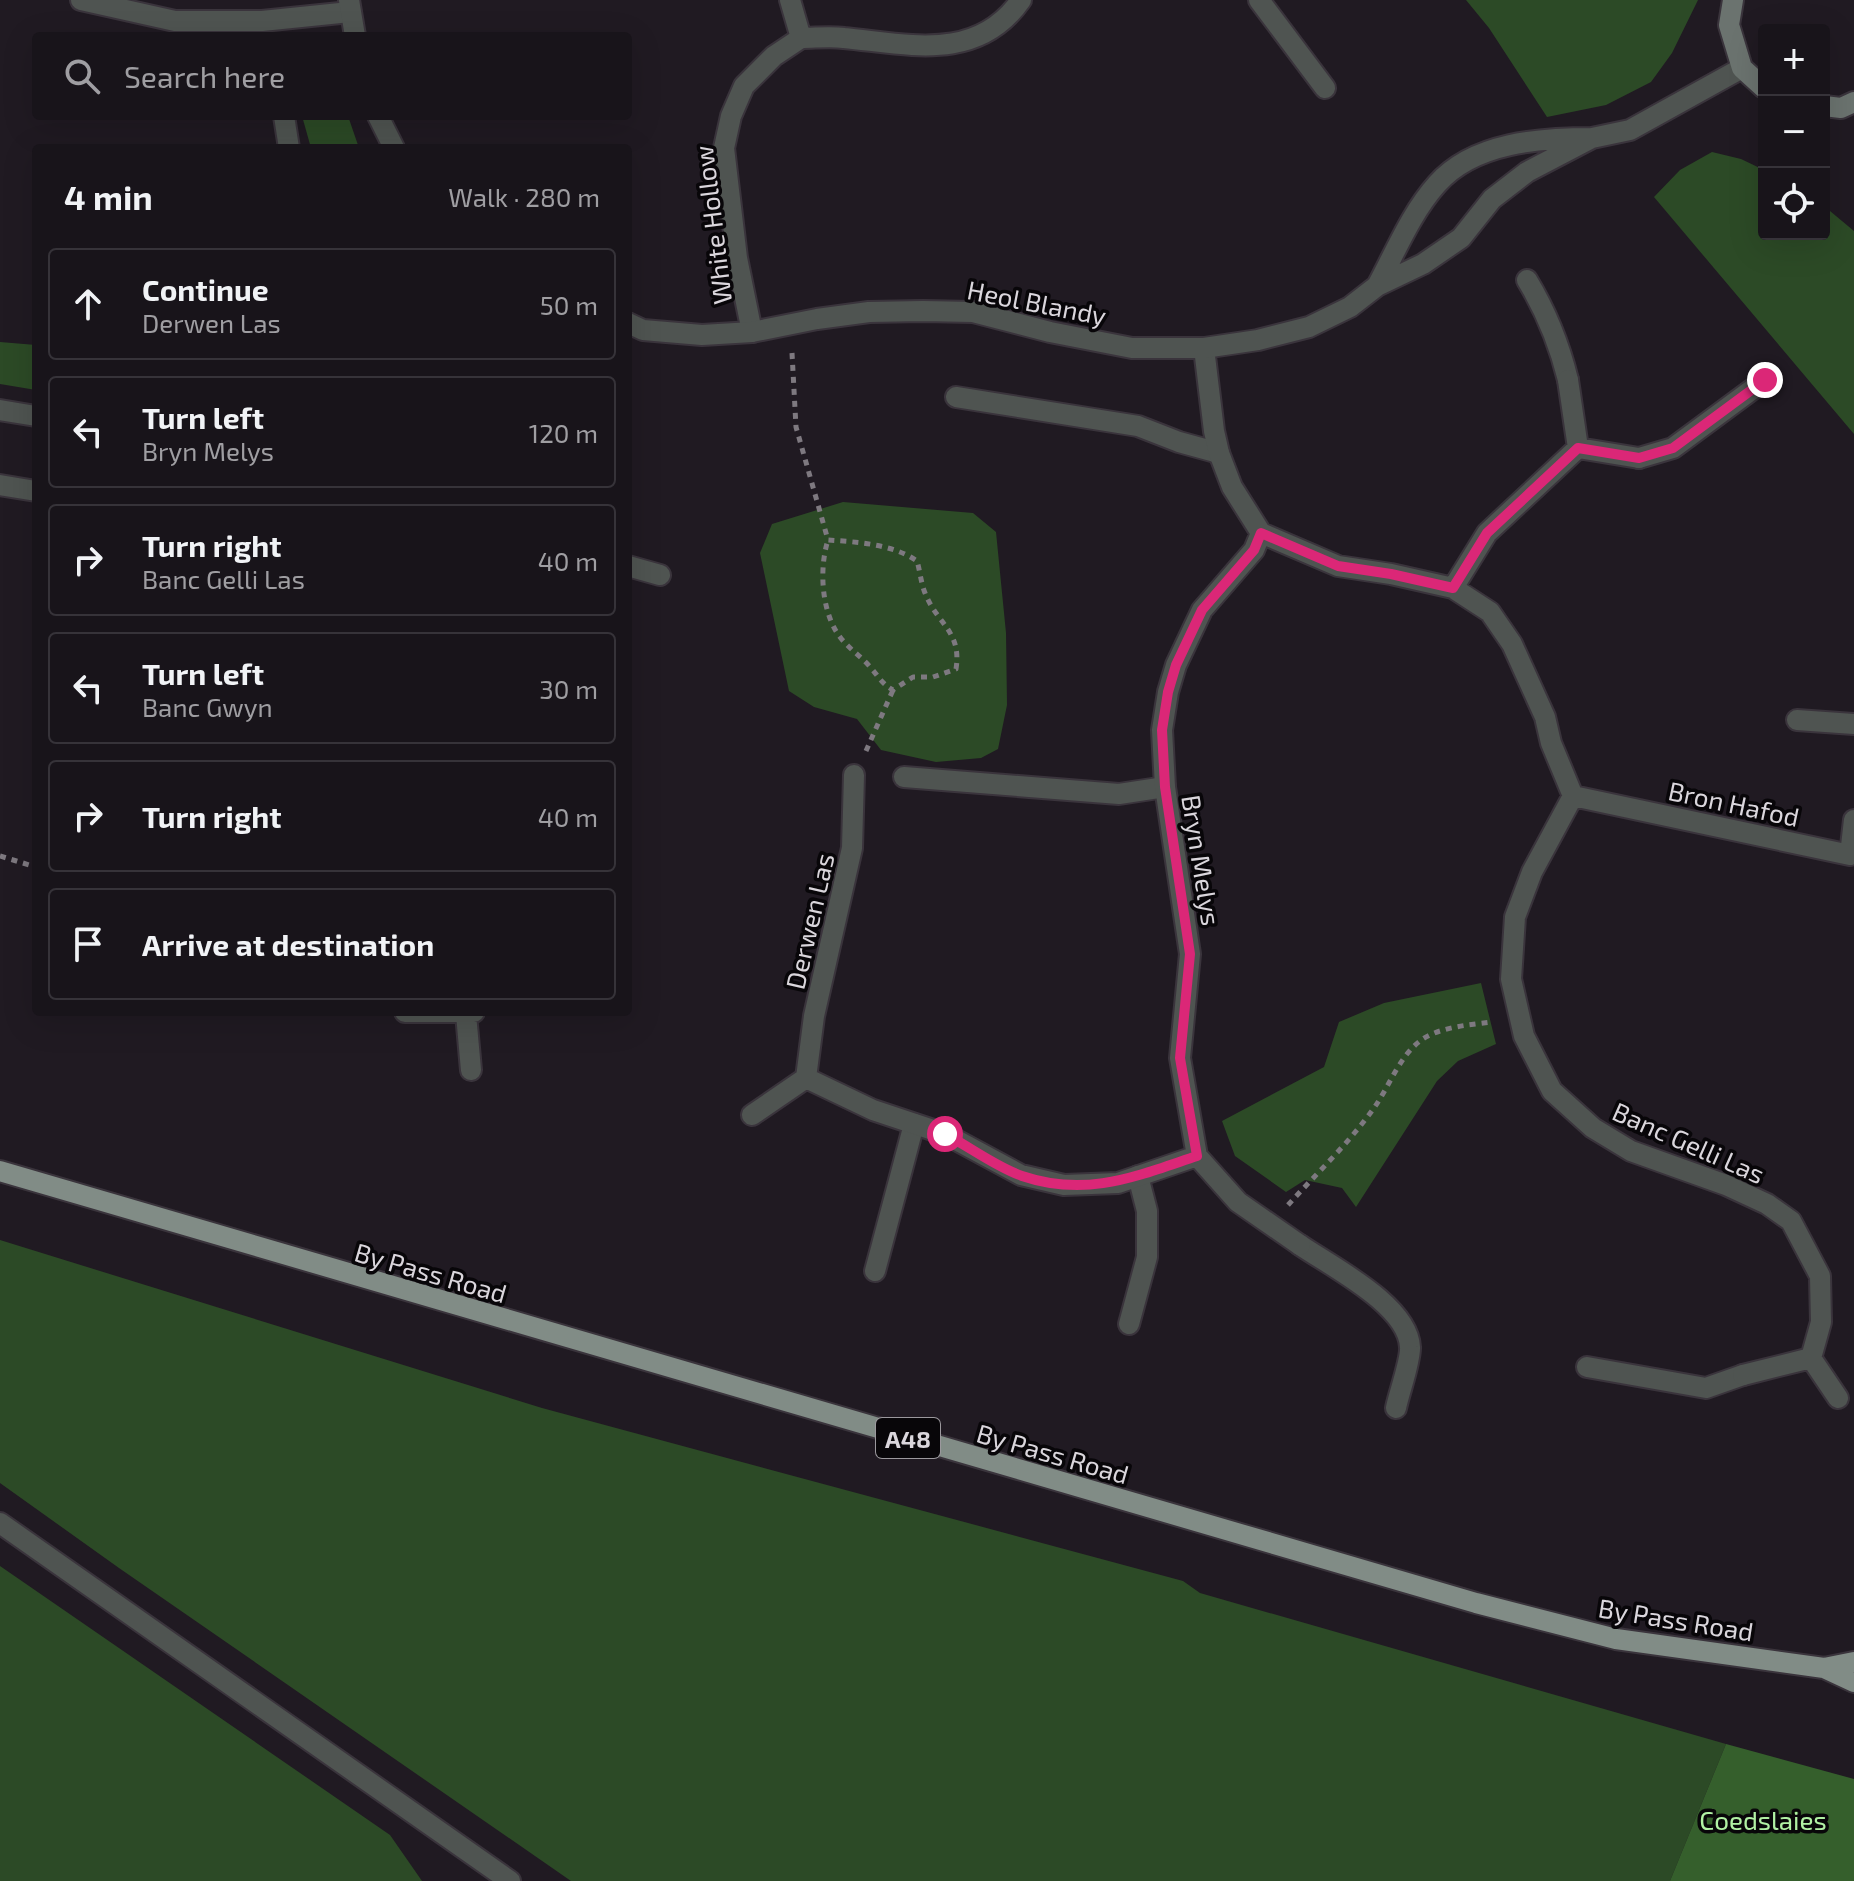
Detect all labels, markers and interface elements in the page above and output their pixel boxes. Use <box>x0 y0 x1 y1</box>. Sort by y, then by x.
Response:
map controls <box>1758 24 1830 240</box>
button: + <box>1758 24 1830 96</box>
search box <box>32 32 632 120</box>
icon: search <box>60 54 104 98</box>
text: Search here <box>124 58 285 94</box>
button: − <box>1758 96 1830 168</box>
street label: White Hollow <box>687 144 737 306</box>
button: locate <box>1758 168 1830 240</box>
text: 4 min <box>64 176 153 217</box>
text: Walk · 280 m <box>448 181 600 212</box>
text: Continue <box>142 271 269 307</box>
street label: Heol Blandy <box>965 273 1109 331</box>
icon: ahead <box>66 282 110 326</box>
text: 50 m <box>540 289 598 320</box>
text: Derwen Las <box>142 307 281 338</box>
route end <box>1747 362 1783 398</box>
text: Turn left <box>142 399 264 435</box>
icon: left <box>66 410 110 454</box>
text: 120 m <box>529 417 598 448</box>
text: Bryn Melys <box>142 435 274 466</box>
text: Turn right <box>142 527 282 563</box>
icon: right <box>66 538 110 582</box>
text: 40 m <box>538 545 598 576</box>
text: Banc Gelli Las <box>142 563 305 594</box>
text: Turn left <box>142 655 264 691</box>
icon: left <box>66 666 110 710</box>
text: 30 m <box>539 673 598 704</box>
text: Banc Gwyn <box>142 691 273 722</box>
street label: Bron Hafod <box>1666 774 1802 832</box>
street label: Bryn Melys <box>1176 792 1228 928</box>
icon: right <box>66 794 110 838</box>
text: Turn right <box>142 798 282 834</box>
text: 40 m <box>538 801 598 832</box>
street label: Derwen Las <box>778 850 840 992</box>
icon: arrive <box>66 922 110 966</box>
text: Arrive at destination <box>142 926 434 962</box>
street label: Banc Gelli Las <box>1608 1095 1770 1189</box>
route start <box>927 1116 963 1152</box>
street label: By Pass Road <box>351 1236 511 1308</box>
street label: By Pass Road <box>973 1417 1133 1489</box>
road number: A48 <box>876 1418 940 1458</box>
street label: By Pass Road <box>1596 1591 1756 1647</box>
park label: Coedslaies <box>1699 1804 1827 1835</box>

